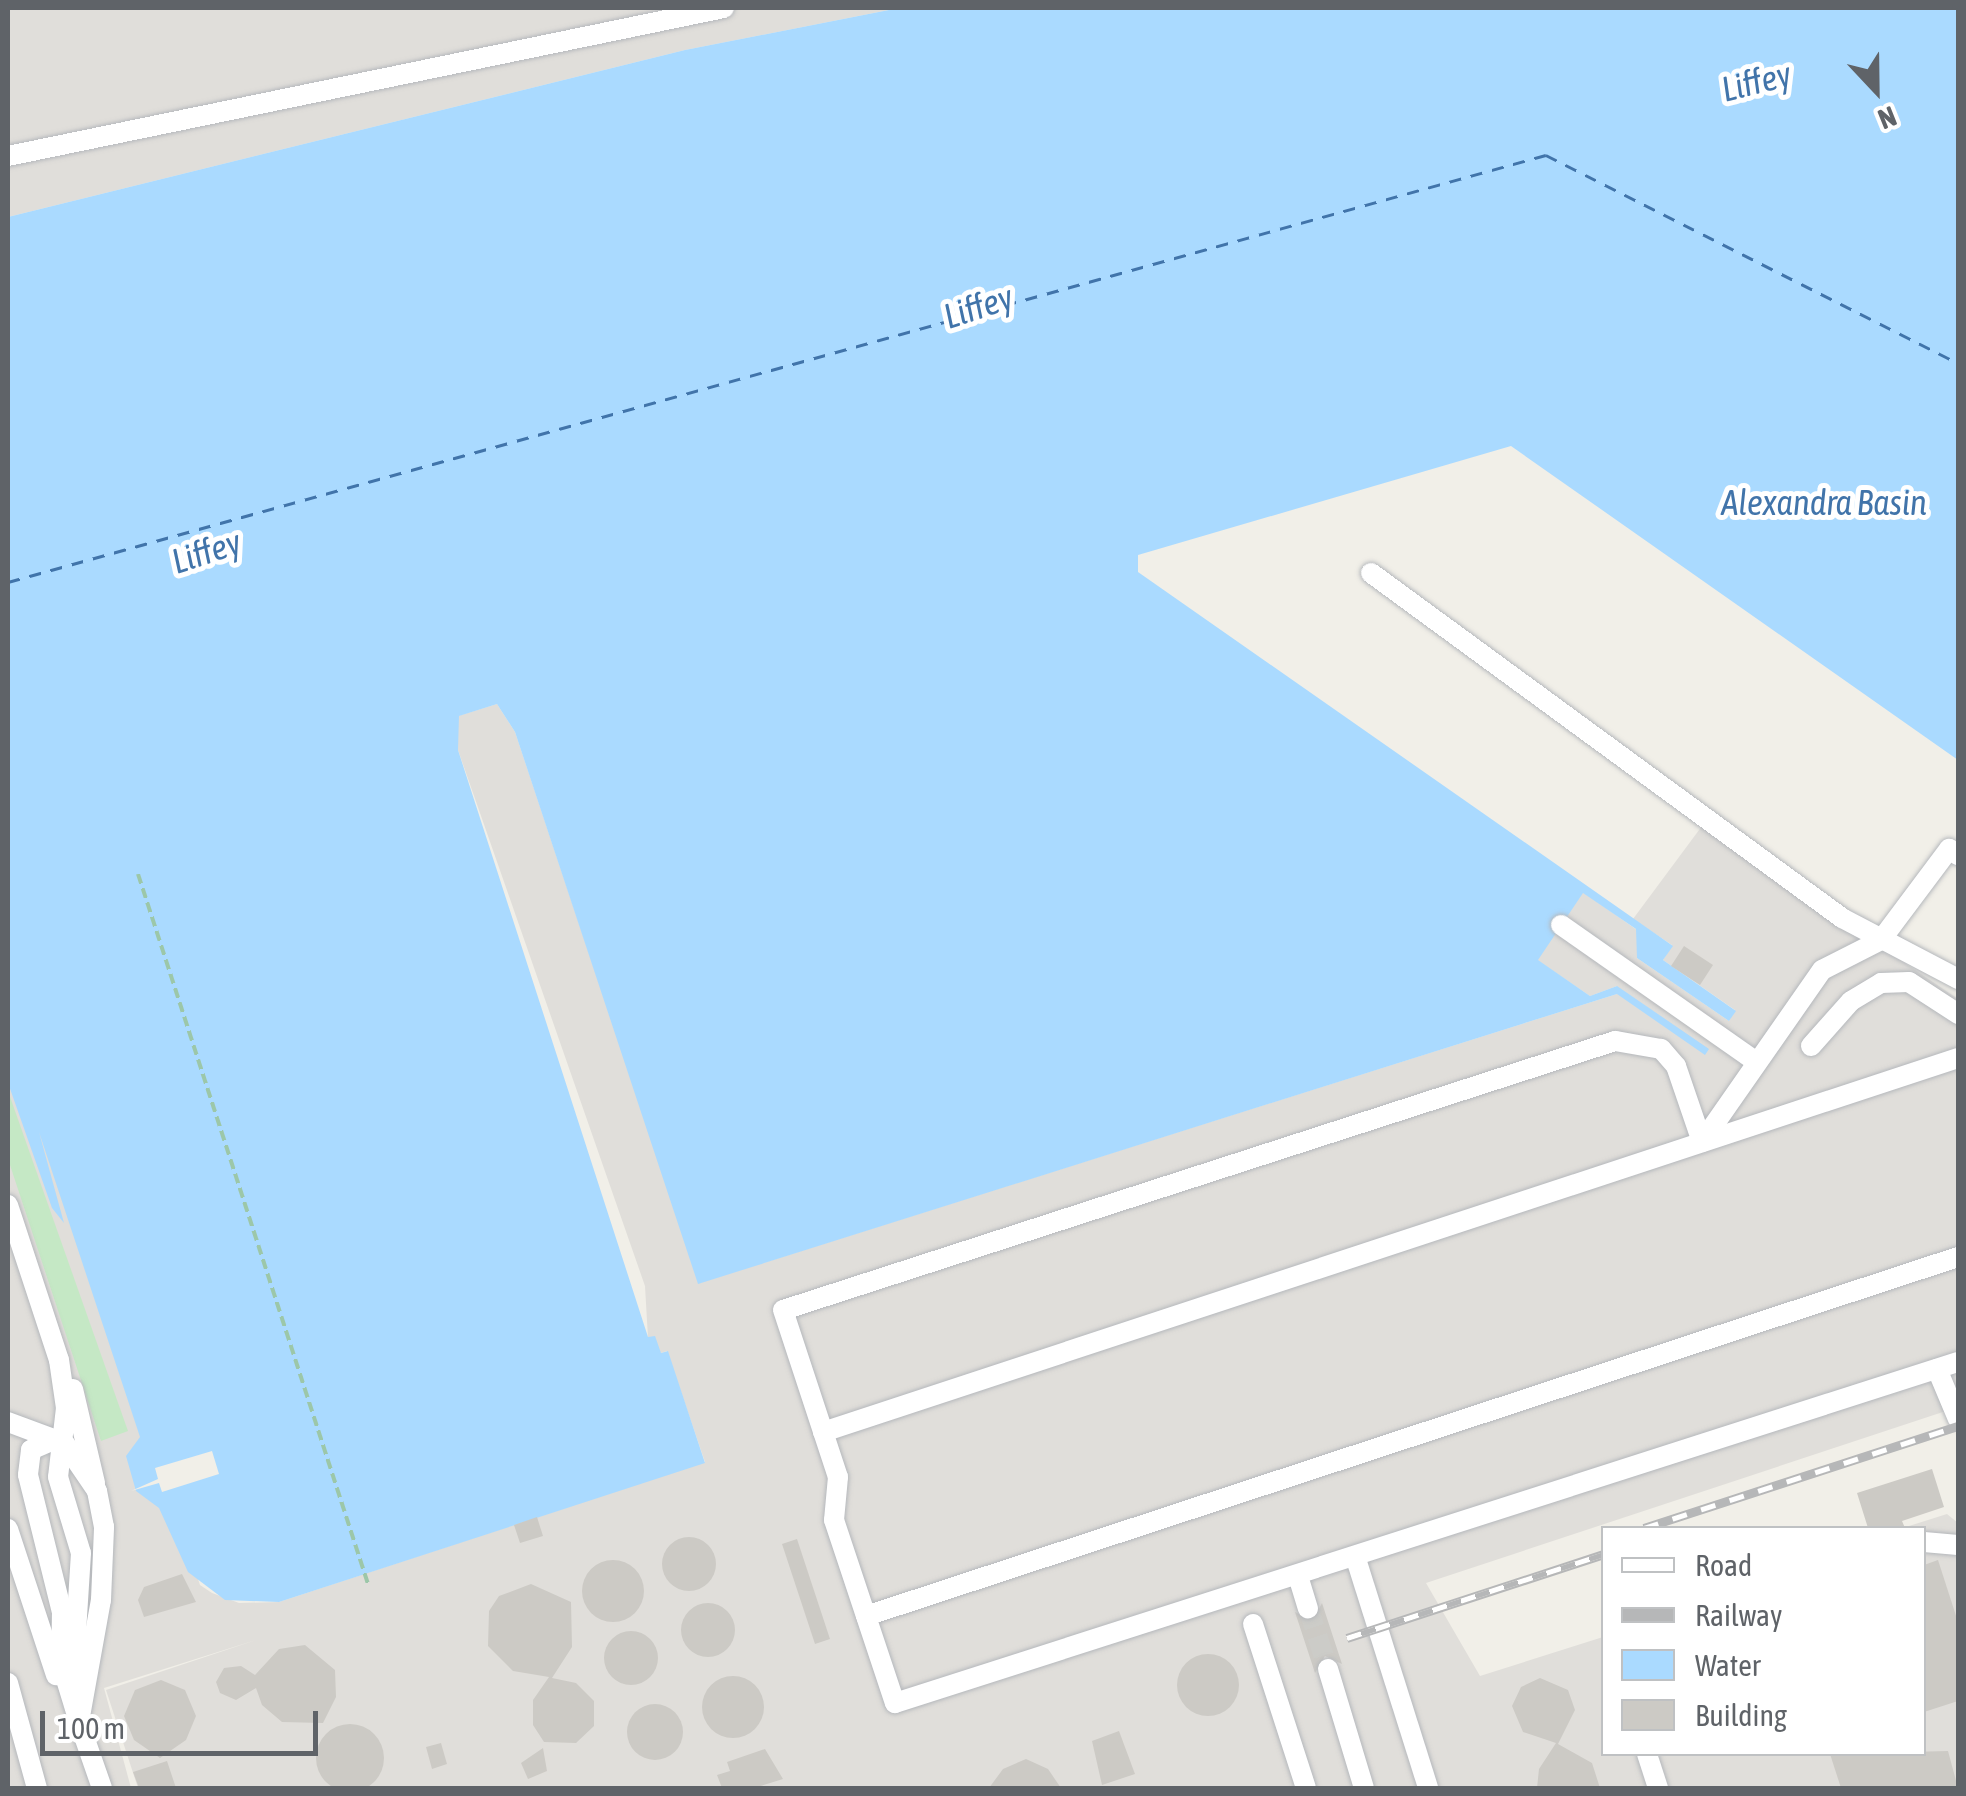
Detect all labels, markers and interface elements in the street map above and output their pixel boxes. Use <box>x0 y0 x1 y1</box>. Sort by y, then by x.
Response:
north arrow <box>1826 40 1926 140</box>
water label: Liffey <box>1717 52 1795 110</box>
text: N <box>1874 100 1901 136</box>
water label: Liffey <box>938 275 1018 337</box>
water label: Alexandra Basin <box>1721 481 1927 523</box>
water label: Liffey <box>166 520 246 582</box>
legend <box>1601 1526 1926 1756</box>
text: Road <box>1695 1548 1752 1582</box>
text: Railway <box>1695 1598 1782 1632</box>
text: Water <box>1695 1648 1761 1682</box>
scale bar <box>45 1691 322 1753</box>
text: Building <box>1695 1698 1787 1732</box>
text: 100 m <box>57 1711 125 1745</box>

